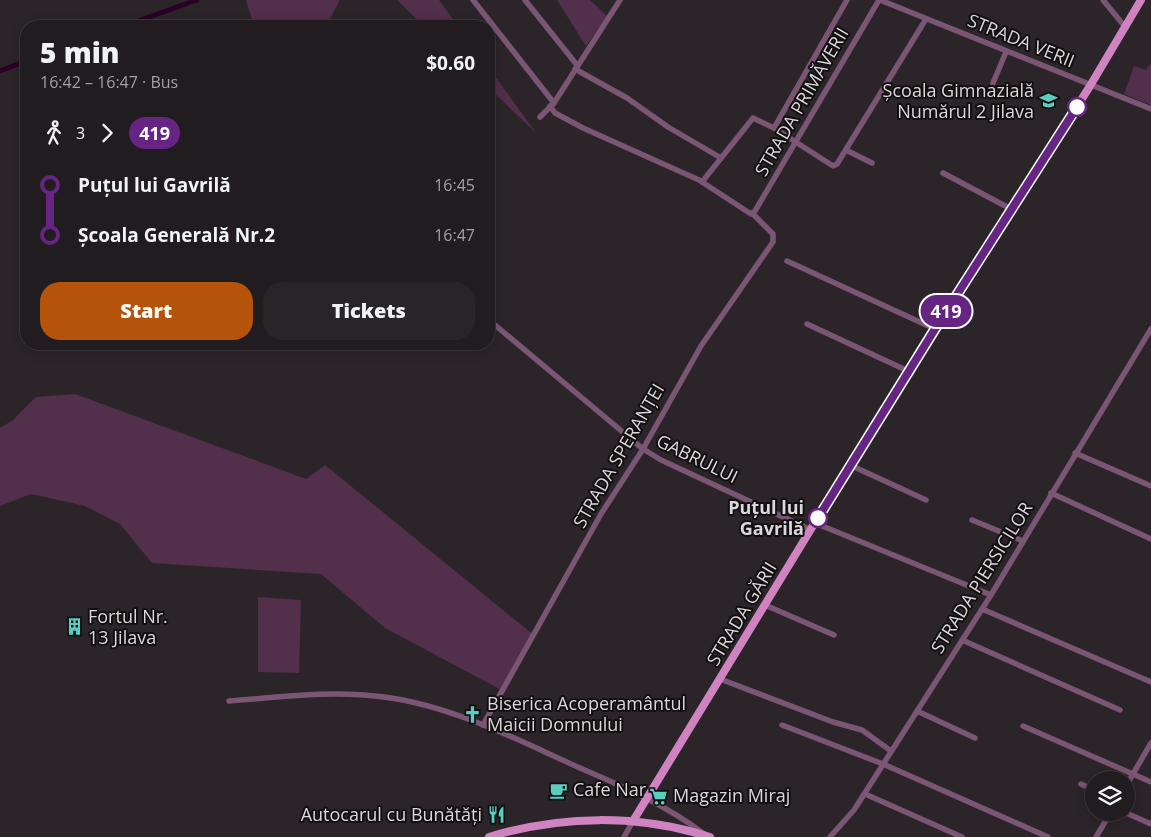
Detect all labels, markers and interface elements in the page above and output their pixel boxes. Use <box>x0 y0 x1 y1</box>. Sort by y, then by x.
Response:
street label: STRADA VERII <box>964 8 1078 72</box>
street label: STRADA PRIMĂVERII <box>749 23 853 180</box>
text: 5 min <box>40 33 120 71</box>
text: $0.60 <box>426 50 475 76</box>
text: 16:42 – 16:47 · Bus <box>40 71 178 93</box>
place label: Școala Gimnazială Numărul 2 Jilava <box>883 78 1034 123</box>
school or university icon: Școala Gimnazială Numărul 2 Jilava <box>1038 91 1058 111</box>
unlabelled marker <box>1067 97 1087 117</box>
icon: walk <box>40 119 68 147</box>
icon: forward <box>93 119 121 147</box>
text: 419 <box>139 121 170 145</box>
text: 3 <box>76 122 85 144</box>
text: Puțul lui Gavrilă <box>78 172 231 198</box>
text: 16:45 <box>434 174 475 196</box>
text: Școala Generală Nr.2 <box>78 222 275 248</box>
text: 16:47 <box>434 224 475 246</box>
button: Start <box>40 282 253 340</box>
button: Tickets <box>263 282 475 340</box>
line badge: 419 <box>917 295 975 327</box>
text: 419 <box>931 299 961 323</box>
street label: STRADA SPERANȚEI <box>567 379 669 532</box>
street label: GABRULUI <box>653 428 742 488</box>
place label: Puțul lui Gavrilă <box>728 495 804 540</box>
street label: STRADA PIERSICILOR <box>925 497 1037 658</box>
marker: Puțul lui Gavrilă <box>808 508 828 528</box>
street label: STRADA GĂRII <box>701 557 782 670</box>
place label: Fortul Nr. 13 Jilava <box>88 604 168 649</box>
building icon: Fortul Nr. 13 Jilava <box>64 617 84 637</box>
place label: Biserica Acoperamântul Maicii Domnului <box>487 691 686 736</box>
church icon: Biserica Acoperamântul Maicii Domnului <box>463 704 483 724</box>
map controls <box>1085 771 1135 821</box>
button: layers <box>1085 771 1135 821</box>
place label: Cafe Nar <box>573 777 647 801</box>
cafe icon: Cafe Nar <box>549 780 569 800</box>
place label: Magazin Miraj <box>673 783 790 807</box>
supermarket icon: Magazin Miraj <box>649 786 669 806</box>
place label: Autocarul cu Bunătăți <box>301 802 482 826</box>
restaurant icon: Autocarul cu Bunătăți <box>486 805 506 825</box>

